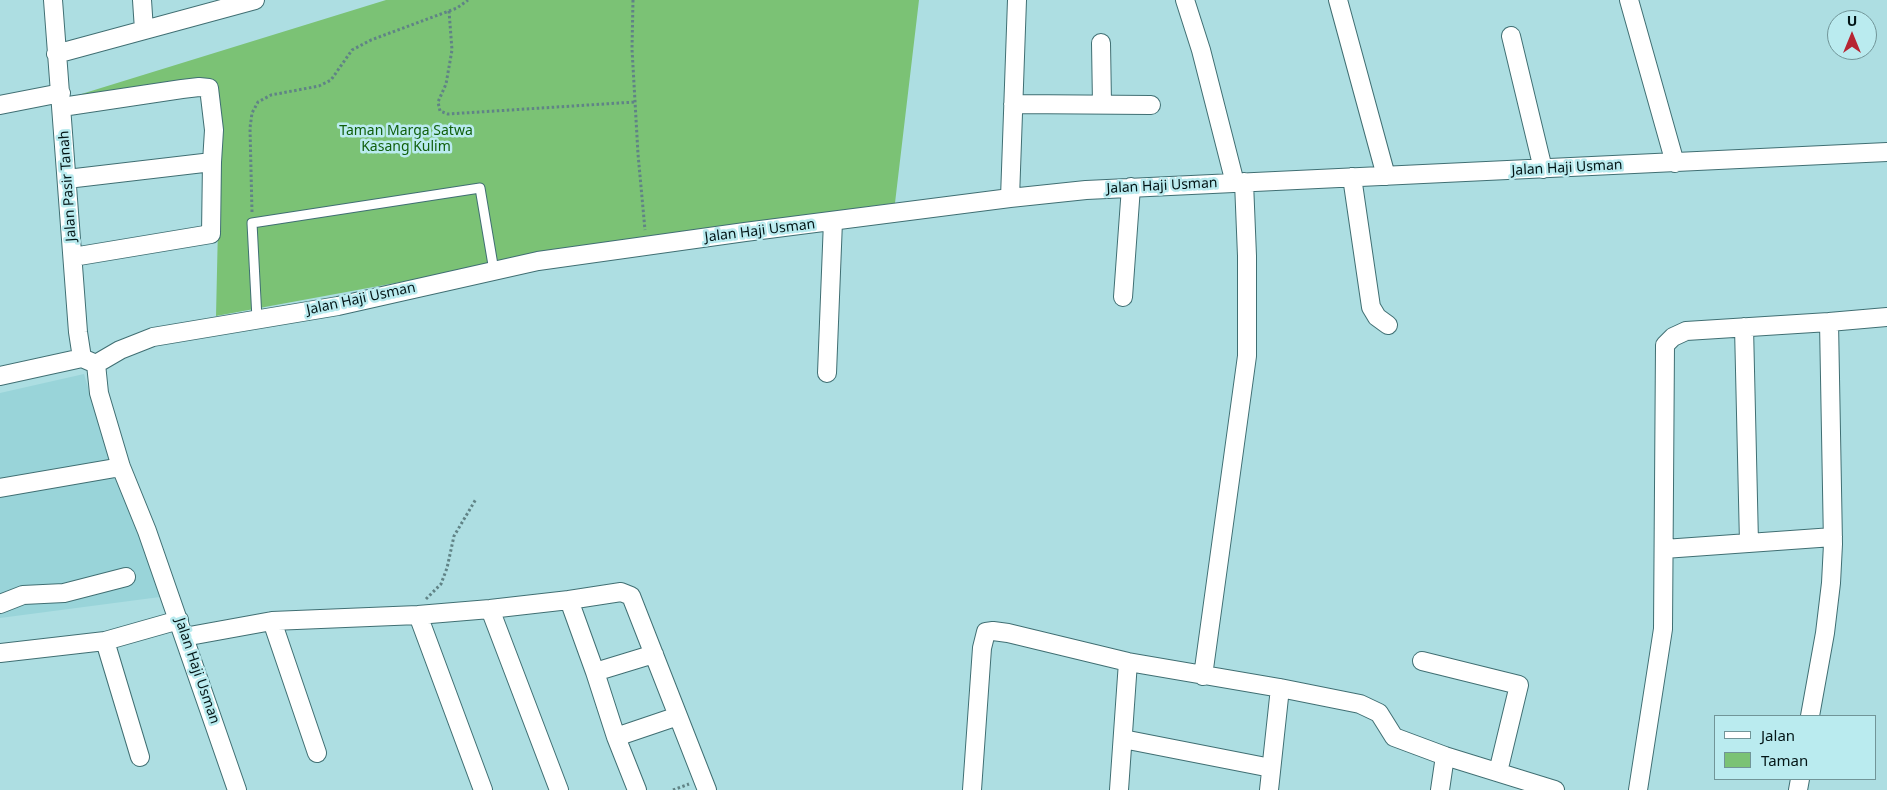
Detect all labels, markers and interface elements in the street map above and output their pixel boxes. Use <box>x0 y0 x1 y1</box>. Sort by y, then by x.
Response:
north arrow <box>1827 10 1877 60</box>
text: U <box>1847 11 1857 30</box>
park label: Taman Marga Satwa Kasang Kulim <box>339 123 473 156</box>
street label: Jalan Pasir Tanah <box>56 130 80 242</box>
street label: Jalan Haji Usman <box>1511 157 1623 179</box>
street label: Jalan Haji Usman <box>1106 175 1218 197</box>
street label: Jalan Haji Usman <box>704 216 816 246</box>
street label: Jalan Haji Usman <box>305 279 417 319</box>
street label: Jalan Haji Usman <box>171 616 223 726</box>
legend <box>1714 715 1877 780</box>
text: Jalan <box>1761 725 1795 745</box>
text: Taman <box>1761 750 1808 770</box>

